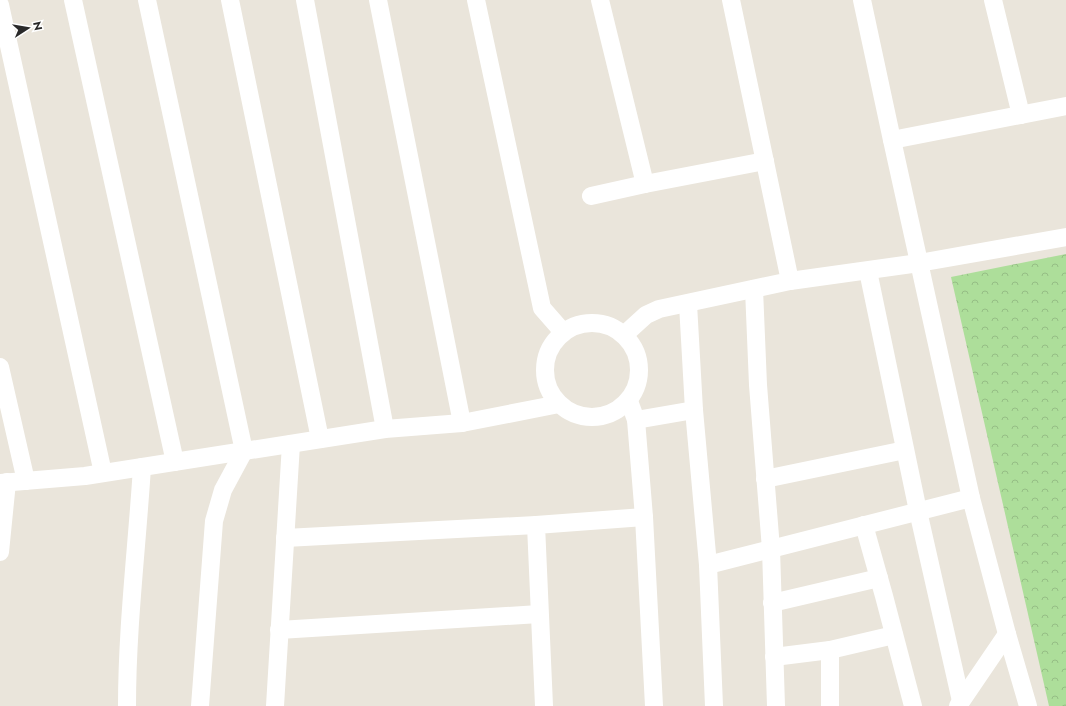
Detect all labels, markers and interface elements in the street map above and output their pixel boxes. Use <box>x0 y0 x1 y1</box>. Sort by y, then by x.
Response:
north arrow <box>8 8 48 48</box>
text: N <box>29 20 47 32</box>

